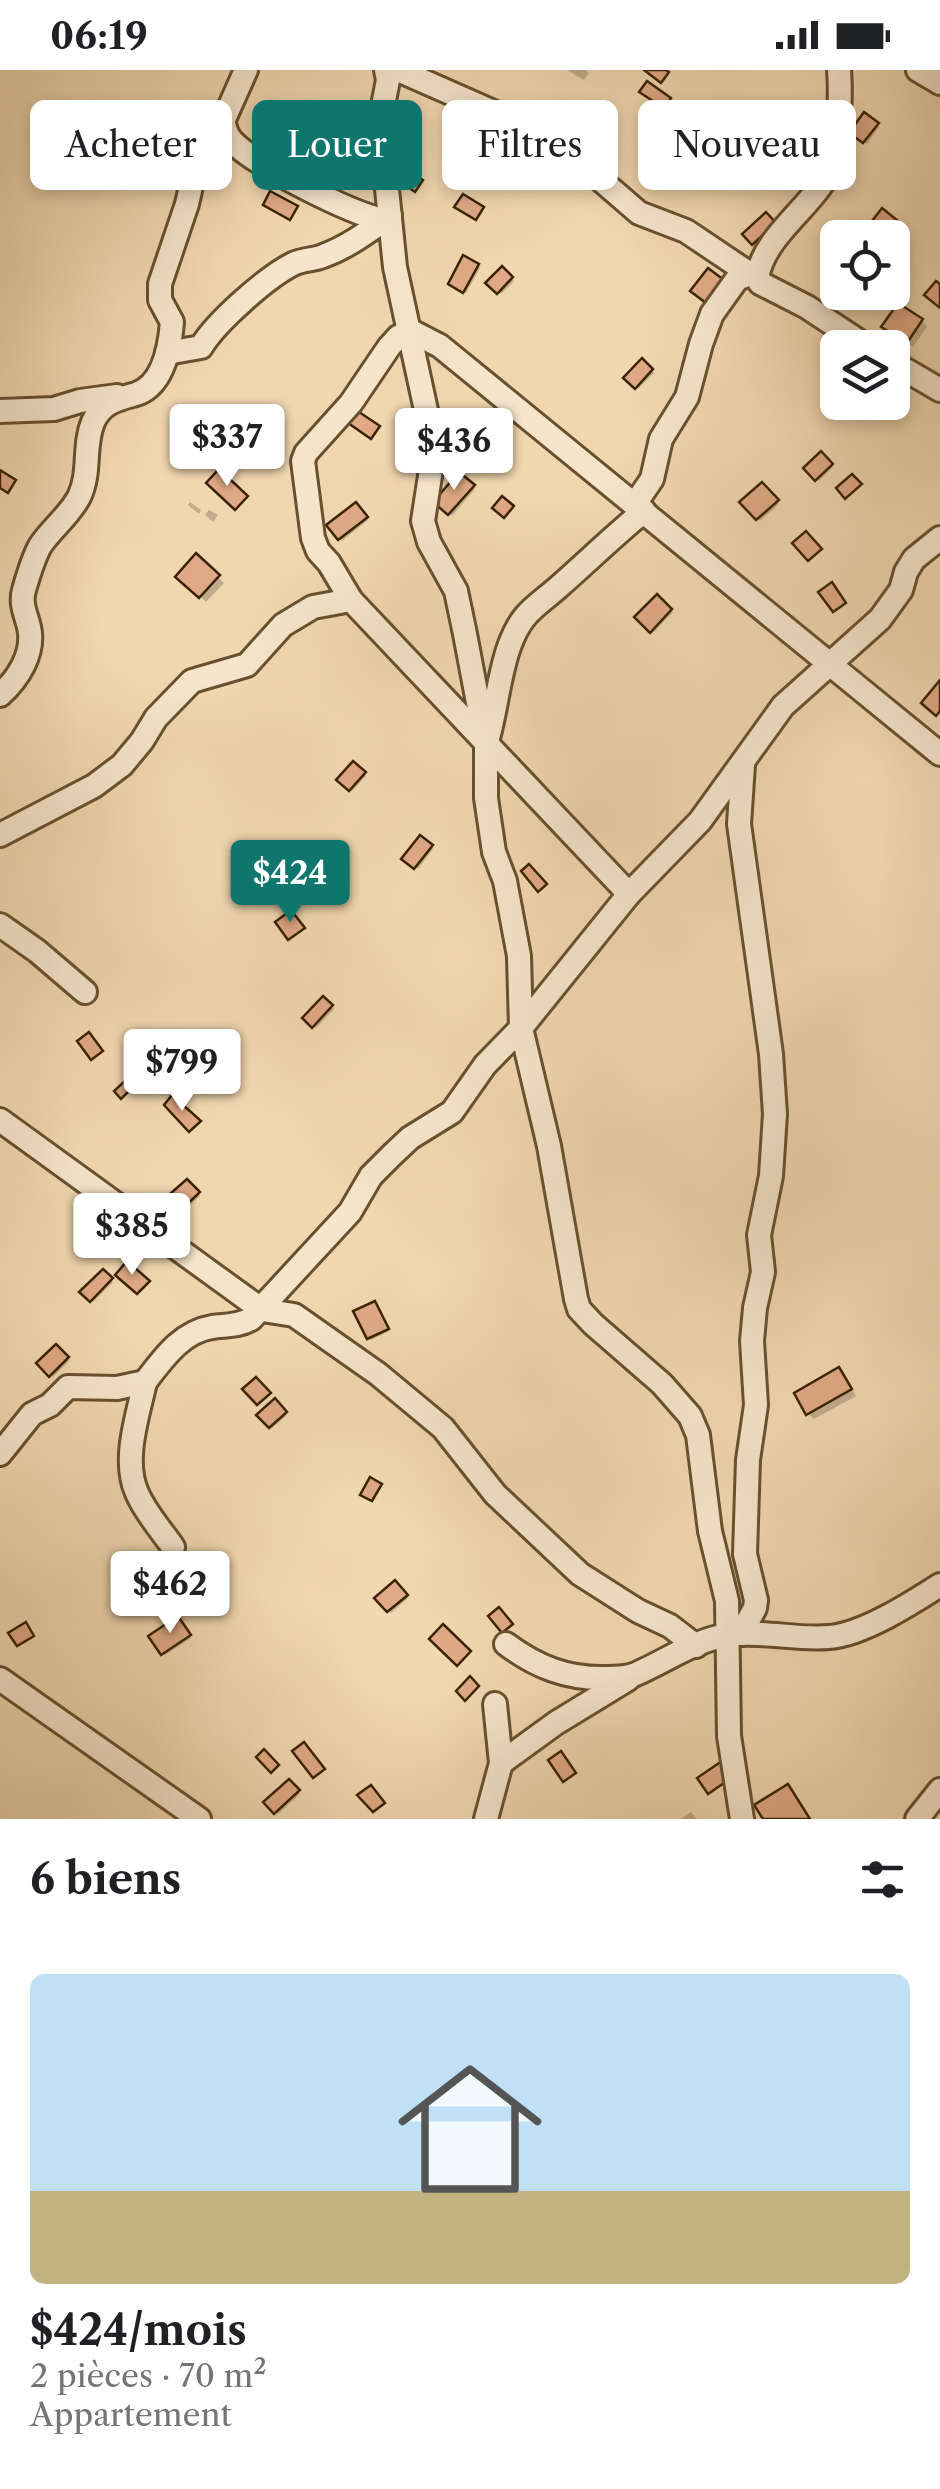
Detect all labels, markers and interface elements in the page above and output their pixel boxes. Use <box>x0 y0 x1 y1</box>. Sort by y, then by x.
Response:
text: 06:19 <box>50 12 148 59</box>
chip: Acheter <box>30 100 232 190</box>
chip: Louer <box>252 100 422 190</box>
chip: Filtres <box>442 100 618 190</box>
chip: Nouveau <box>638 100 856 190</box>
map controls <box>820 220 910 420</box>
button: locate <box>820 220 910 310</box>
button: layers <box>820 330 910 420</box>
pin: $337 <box>168 404 286 489</box>
pin: $436 <box>395 408 513 493</box>
text: $337 <box>192 417 262 456</box>
text: $436 <box>417 421 491 460</box>
pin: $424 <box>231 840 349 925</box>
text: $424 <box>253 853 327 892</box>
pin: $799 <box>123 1029 241 1114</box>
text: $799 <box>146 1042 218 1081</box>
pin: $385 <box>73 1193 191 1278</box>
text: $385 <box>95 1206 169 1245</box>
pin: $462 <box>111 1551 229 1636</box>
text: $462 <box>133 1564 207 1603</box>
icon: filters <box>855 1852 910 1907</box>
text: 6 biens <box>30 1853 181 1905</box>
icon: home <box>380 2039 560 2219</box>
text: $424/mois <box>30 2304 247 2356</box>
text: 2 pièces · 70 m² <box>30 2356 266 2395</box>
text: Appartement <box>30 2395 232 2434</box>

